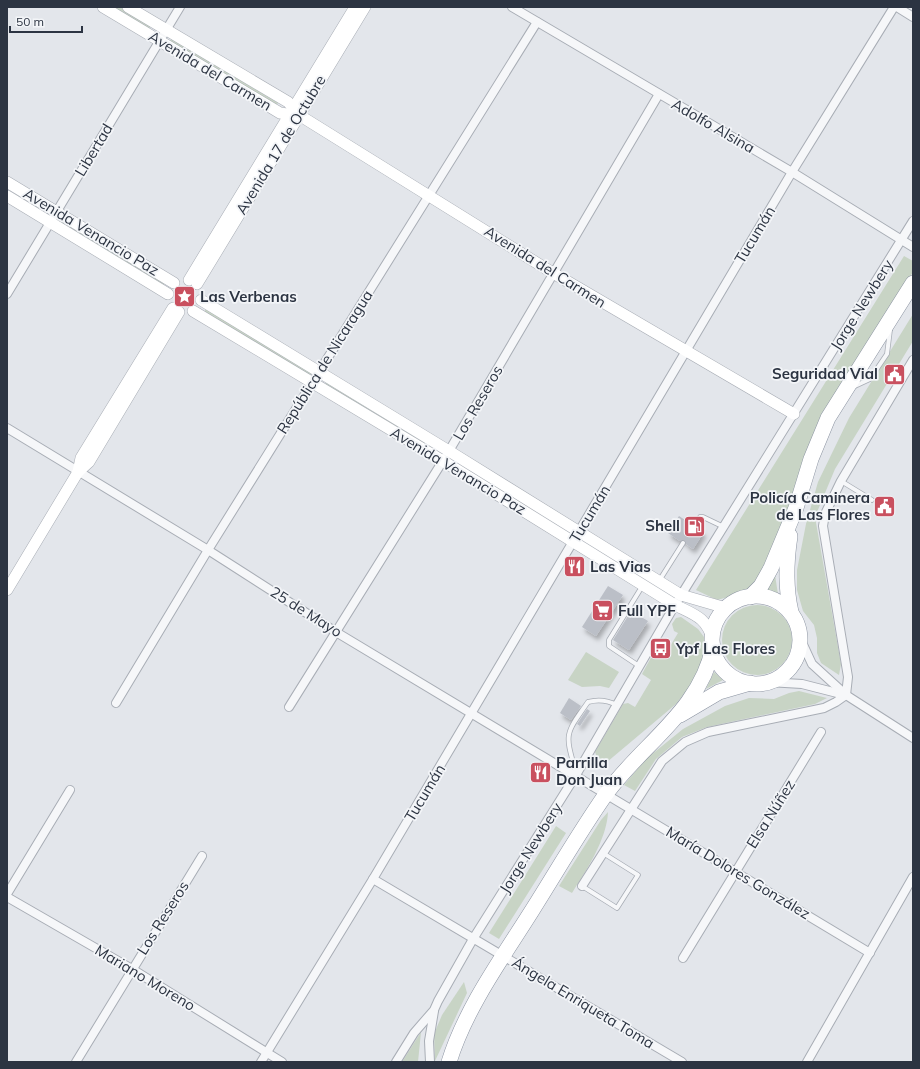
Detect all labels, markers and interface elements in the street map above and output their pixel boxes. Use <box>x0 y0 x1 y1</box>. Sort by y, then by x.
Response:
scale bar <box>10 8 82 34</box>
text: 50 m <box>16 14 44 29</box>
street label: Avenida del Carmen <box>145 26 275 115</box>
street label: Avenida 17 de Octubre <box>231 72 330 218</box>
street label: Adolfo Alsina <box>668 94 758 157</box>
street label: Libertad <box>70 120 117 179</box>
street label: Avenida Venancio Paz <box>20 184 163 280</box>
street label: Tucumán <box>730 203 779 267</box>
street label: Avenida del Carmen <box>481 221 610 312</box>
street label: Jorge Newbery <box>826 256 897 354</box>
place icon: Las Verbenas <box>172 284 198 310</box>
street label: República de Nicaragua <box>273 286 377 437</box>
place label: Las Verbenas <box>200 287 297 306</box>
public building icon: Seguridad Vial <box>881 361 907 387</box>
street label: Los Reseros <box>449 362 507 444</box>
place label: Seguridad Vial <box>772 364 878 383</box>
street label: Avenida Venancio Paz <box>387 423 530 519</box>
street label: Tucumán <box>565 482 614 546</box>
place label: Policía Caminera de Las Flores <box>750 488 870 524</box>
public building icon: Policía Caminera de Las Flores <box>872 494 898 520</box>
fuel station icon: Shell <box>682 513 708 539</box>
place label: Shell <box>645 516 680 535</box>
restaurant icon: Las Vias <box>562 554 588 580</box>
place label: Las Vias <box>590 557 651 576</box>
street label: 25 de Mayo <box>267 582 346 641</box>
supermarket icon: Full YPF <box>589 598 615 624</box>
place label: Full YPF <box>618 601 676 620</box>
bus stop icon: Ypf Las Flores <box>648 636 674 662</box>
place label: Ypf Las Flores <box>675 639 775 658</box>
place label: Parrilla Don Juan <box>556 753 622 789</box>
restaurant icon: Parrilla Don Juan <box>528 759 554 785</box>
street label: Tucumán <box>400 761 449 825</box>
street label: Elsa Núñez <box>742 776 799 852</box>
street label: Jorge Newbery <box>495 799 566 897</box>
street label: María Dolores González <box>663 822 814 923</box>
street label: Los Reseros <box>132 877 193 958</box>
street label: Mariano Moreno <box>92 940 199 1015</box>
street label: Ángela Enriqueta Toma <box>509 953 658 1053</box>

